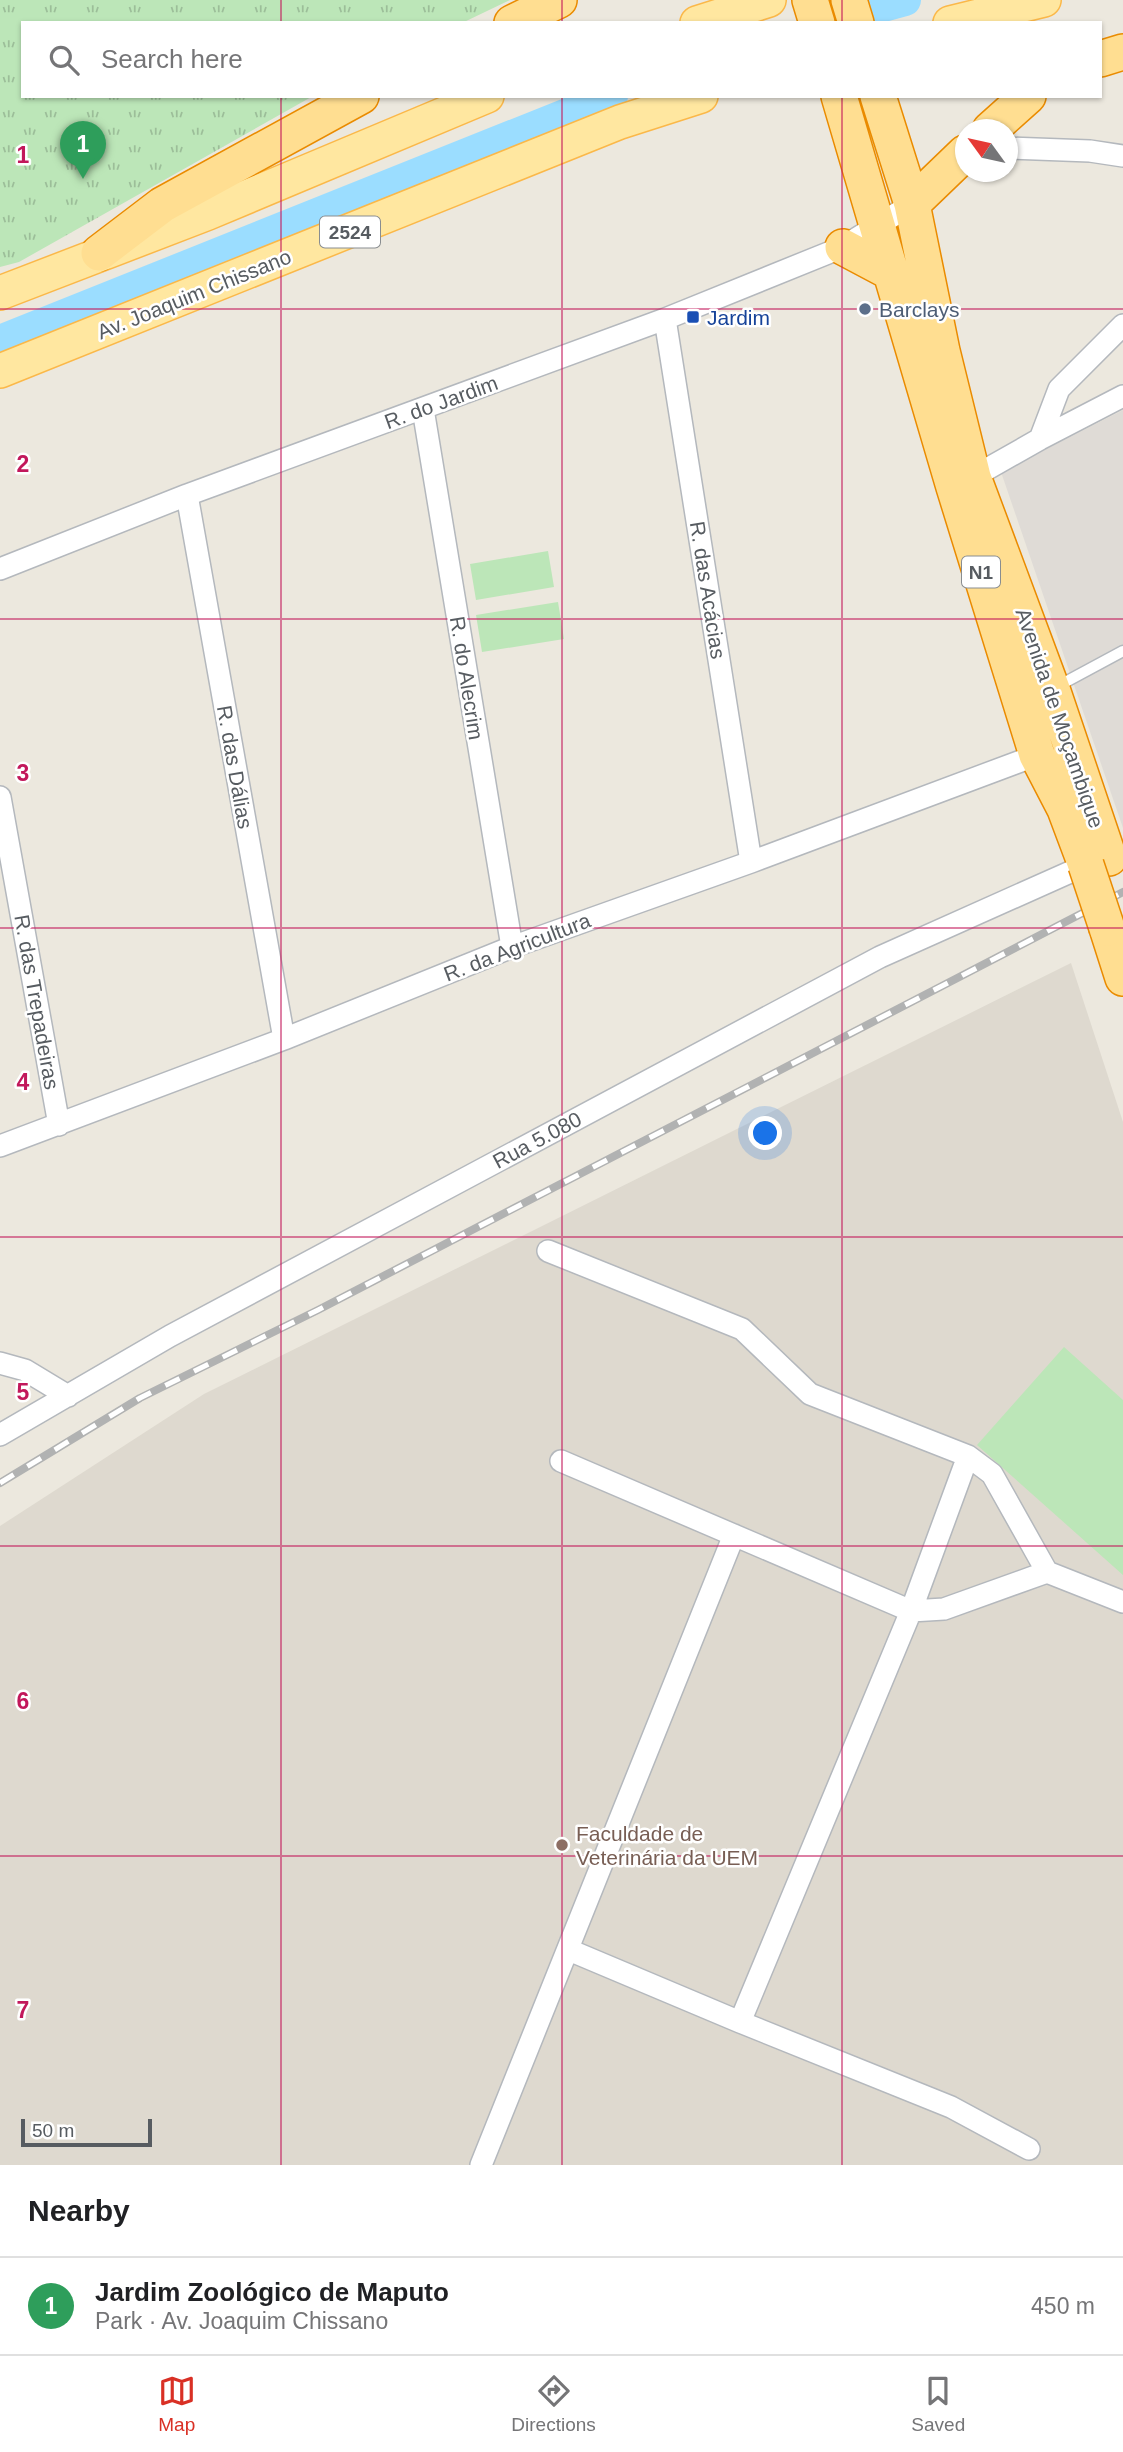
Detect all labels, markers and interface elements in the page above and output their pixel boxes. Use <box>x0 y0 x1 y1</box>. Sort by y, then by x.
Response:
search box <box>21 21 1102 98</box>
icon: search <box>45 41 83 79</box>
text: Search here <box>101 44 243 74</box>
north arrow <box>955 119 1018 182</box>
pin: 1 <box>60 121 106 179</box>
text: 1 <box>17 142 30 168</box>
road number: 2524 <box>320 216 380 248</box>
street label: Av. Joaquim Chissano <box>94 245 294 343</box>
place label: Barclays <box>879 298 960 321</box>
marker: Barclays <box>857 301 873 317</box>
place label: Jardim <box>707 306 770 329</box>
marker: Jardim <box>685 309 701 325</box>
street label: R. do Jardim <box>381 371 501 433</box>
text: 2 <box>17 451 29 477</box>
street label: R. das Acácias <box>686 520 730 660</box>
road number: N1 <box>962 556 1000 587</box>
street label: Avenida de Moçambique <box>1012 605 1108 831</box>
street label: R. do Alecrim <box>446 615 488 741</box>
street label: R. das Dálias <box>213 704 257 830</box>
text: 3 <box>17 760 29 786</box>
street label: R. da Agricultura <box>440 908 594 986</box>
street label: R. das Trepadeiras <box>10 913 64 1091</box>
text: 4 <box>17 1069 30 1095</box>
street label: Rua 5.080 <box>489 1107 585 1173</box>
your location <box>748 1116 782 1150</box>
text: 5 <box>17 1379 30 1405</box>
text: 6 <box>17 1688 29 1714</box>
place label: Faculdade de Veterinária da UEM <box>576 1822 758 1869</box>
marker: Faculdade de Veterinária da UEM <box>554 1837 570 1853</box>
text: 7 <box>17 1997 29 2023</box>
scale bar <box>21 2116 152 2148</box>
text: 50 m <box>32 2120 74 2141</box>
text: Nearby <box>28 2194 130 2227</box>
text: Jardim Zoológico de Maputo <box>95 2277 449 2307</box>
text: 1 <box>45 2293 57 2319</box>
text: 450 m <box>1031 2293 1095 2319</box>
text: Park · Av. Joaquim Chissano <box>95 2308 388 2334</box>
tab: Map <box>158 2372 196 2436</box>
tab: Directions <box>511 2372 596 2436</box>
tab: Saved <box>911 2372 965 2436</box>

